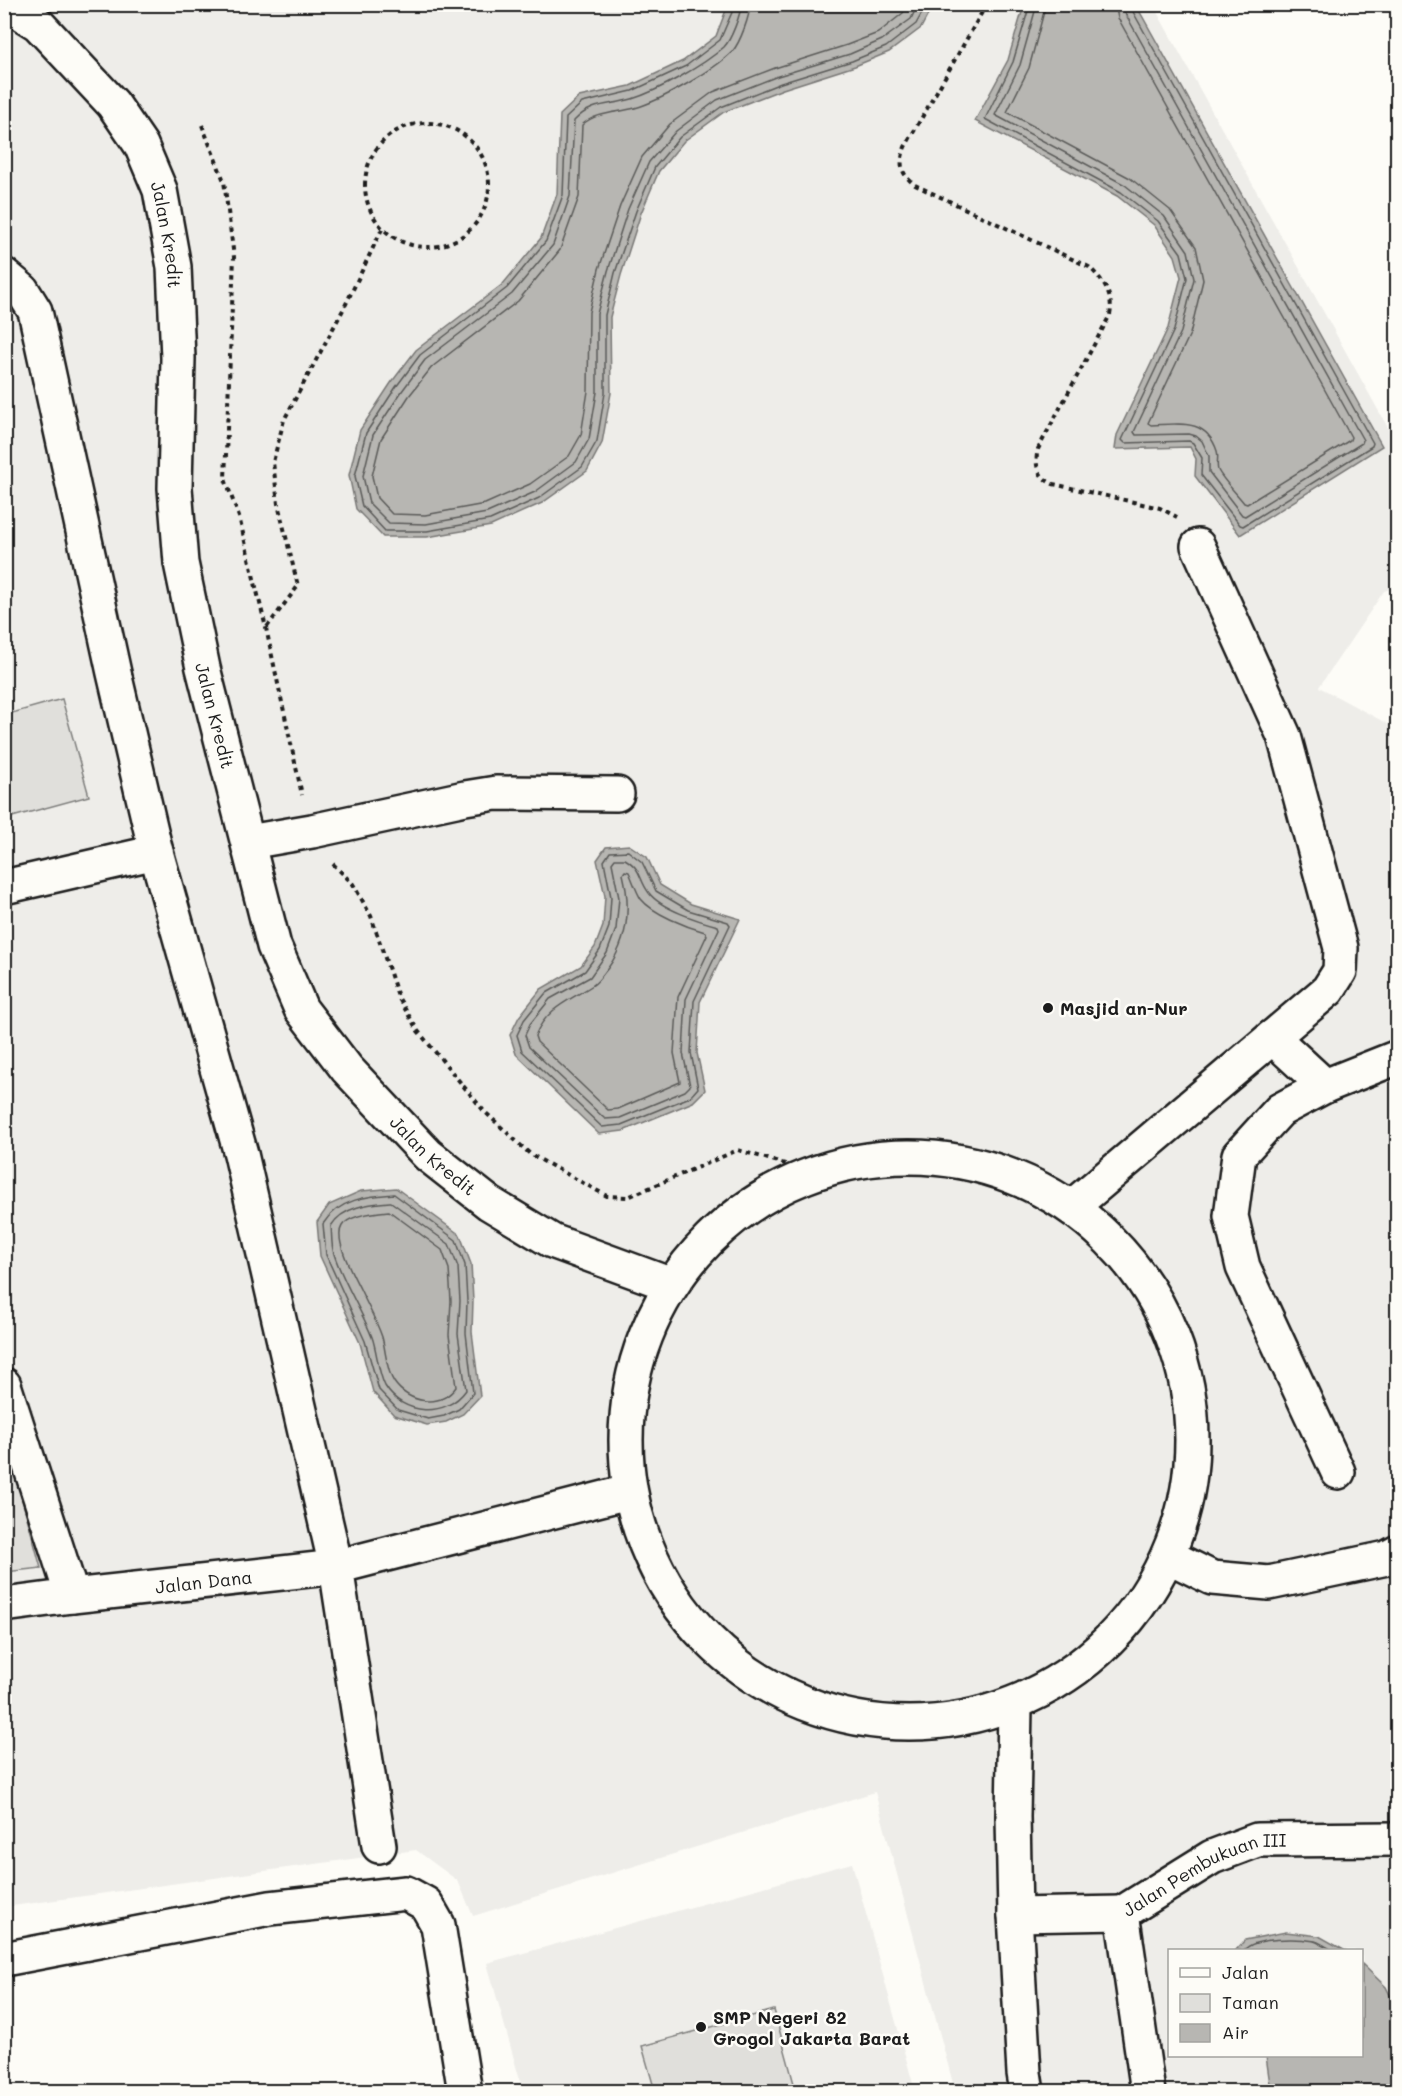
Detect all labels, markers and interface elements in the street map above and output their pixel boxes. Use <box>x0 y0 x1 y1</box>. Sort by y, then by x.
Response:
street label: Jalan Kredit <box>145 177 187 289</box>
street label: Jalan Kredit <box>190 661 240 771</box>
place label: Masjid an-Nur <box>1060 996 1188 1020</box>
marker: Masjid an-Nur <box>1041 1001 1055 1015</box>
street label: Jalan Kredit <box>385 1110 481 1200</box>
street label: Jalan Dana <box>154 1564 253 1599</box>
street label: Jalan Pembukuan III <box>1118 1828 1286 1922</box>
legend <box>1168 1949 1363 2057</box>
text: Jalan <box>1222 1960 1269 1984</box>
text: Taman <box>1222 1990 1279 2014</box>
place label: SMP Negeri 82 Grogol Jakarta Barat <box>713 2005 910 2050</box>
marker: SMP Negeri 82 Grogol Jakarta Barat <box>694 2020 708 2034</box>
text: Air <box>1222 2020 1249 2044</box>

